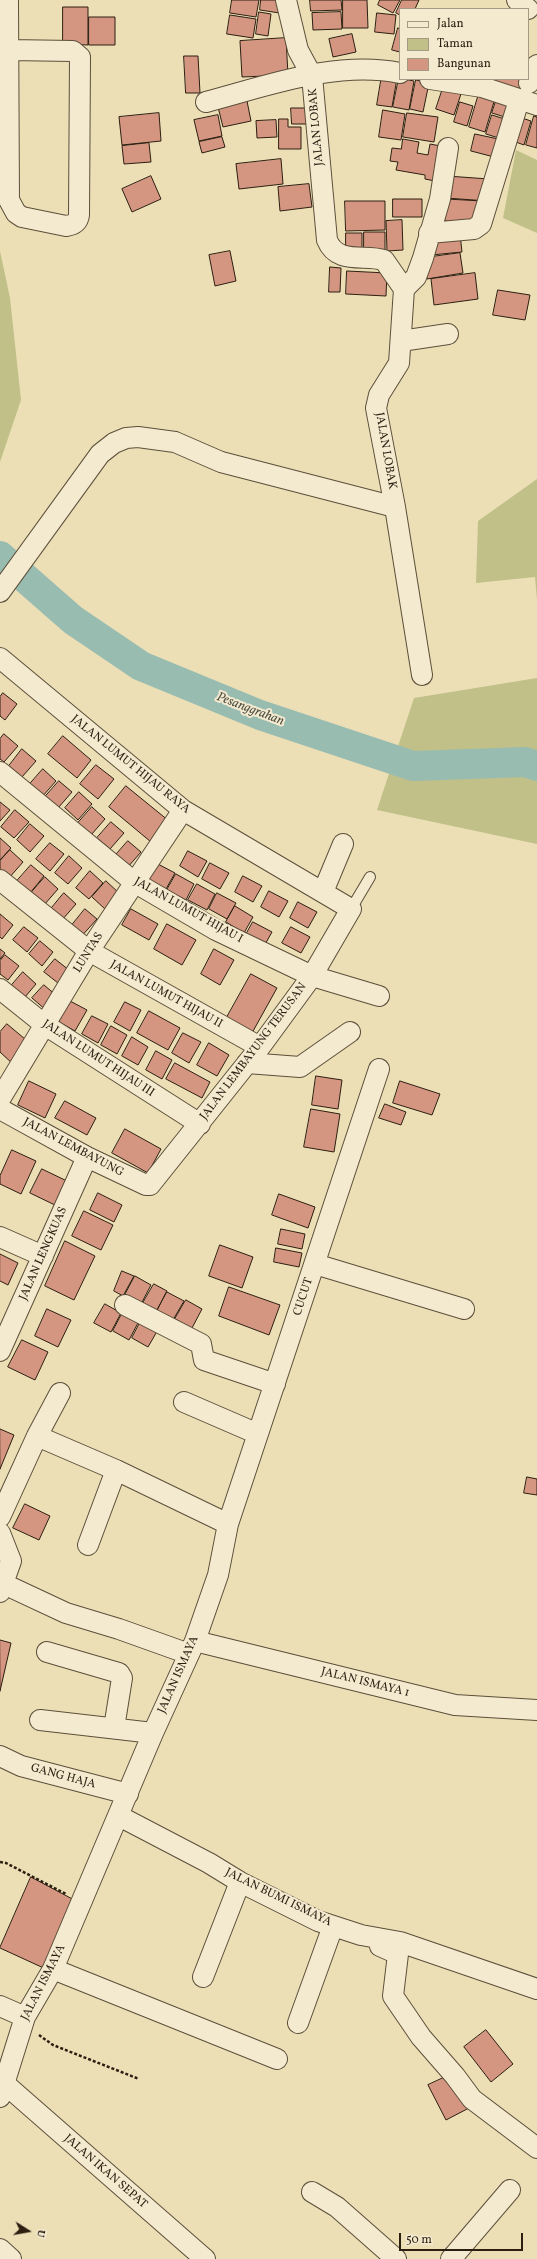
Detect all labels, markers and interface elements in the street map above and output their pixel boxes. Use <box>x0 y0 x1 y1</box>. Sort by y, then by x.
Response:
legend <box>399 8 529 80</box>
text: Jalan <box>437 16 464 32</box>
text: Taman <box>437 36 473 52</box>
text: Bangunan <box>437 56 491 72</box>
street label: JALAN LOBAK <box>306 87 328 167</box>
street label: JALAN LOBAK <box>371 411 399 491</box>
water label: Pesanggrahan <box>214 690 286 730</box>
street label: JALAN LUMUT HIJAU RAYA <box>68 713 192 817</box>
street label: JALAN LUMUT HIJAU I <box>131 875 245 947</box>
street label: LUNTAS <box>71 930 107 976</box>
street label: JALAN LUMUT HIJAU II <box>107 958 225 1032</box>
street label: JALAN LEMBAYUNG TERUSAN <box>198 980 310 1124</box>
street label: JALAN LUMUT HIJAU III <box>39 1017 157 1101</box>
street label: JALAN LEMBAYUNG <box>20 1115 126 1181</box>
street label: JALAN LENGKUAS <box>17 1205 71 1303</box>
street label: CUCUT <box>291 1276 317 1318</box>
street label: JALAN ISMAYA <box>155 1634 203 1716</box>
street label: JALAN ISMAYA 1 <box>319 1665 411 1701</box>
street label: GANG HAJA <box>29 1761 97 1793</box>
street label: JALAN BUMI ISMAYA <box>222 1866 334 1930</box>
street label: JALAN ISMAYA <box>19 1943 69 2023</box>
street label: JALAN IKAN SEPAT <box>60 2132 150 2212</box>
north arrow <box>8 2211 48 2251</box>
scale bar <box>401 2225 525 2251</box>
text: U <box>32 2228 48 2239</box>
text: 50 m <box>406 2232 432 2248</box>

